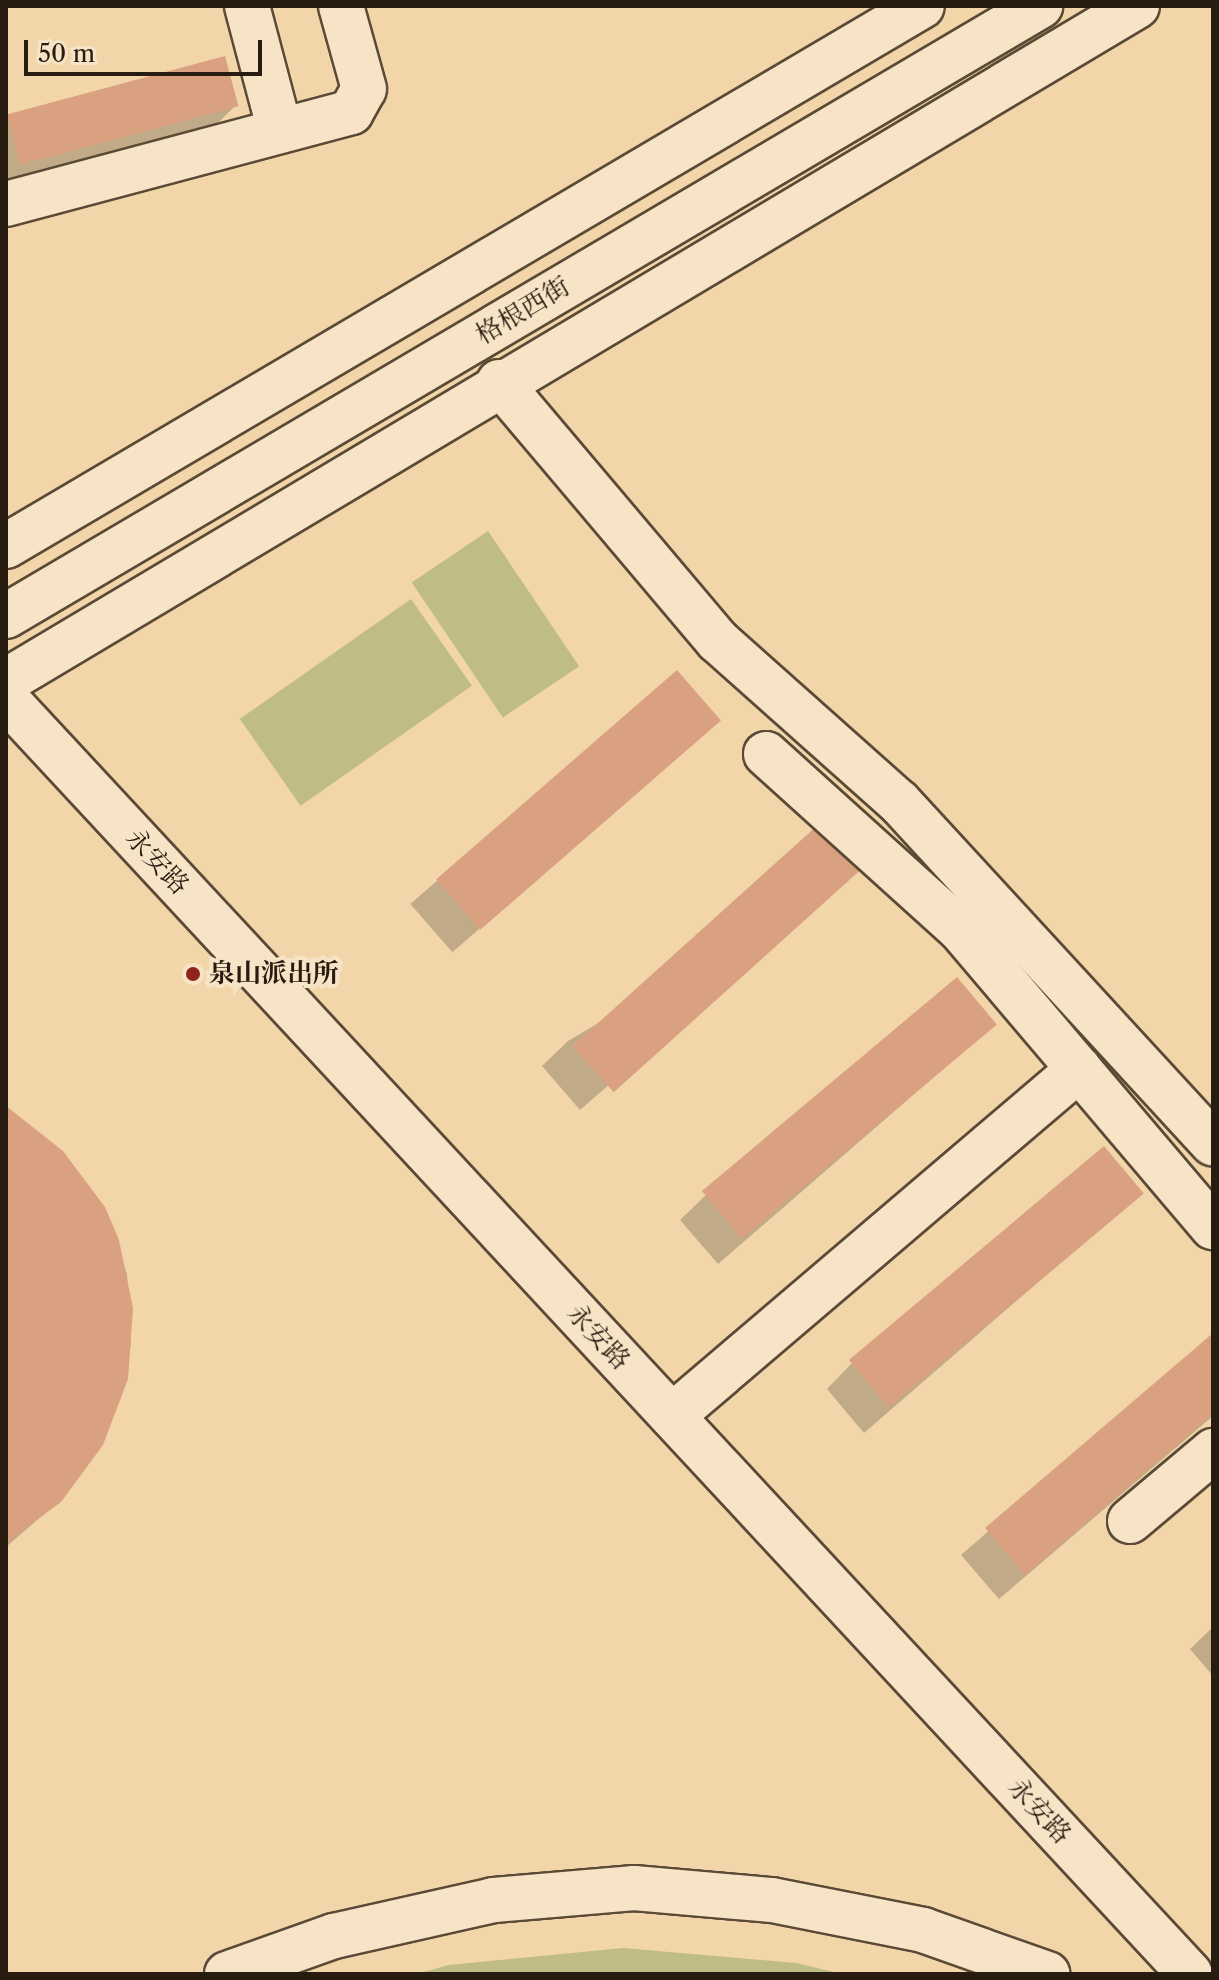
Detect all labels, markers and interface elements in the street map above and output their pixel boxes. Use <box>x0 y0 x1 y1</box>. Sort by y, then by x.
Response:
scale bar <box>28 24 266 74</box>
text: 50 m <box>38 39 95 68</box>
street label: 格根西街 <box>470 271 576 351</box>
street label: 永安路 <box>119 823 195 901</box>
place label: 泉山派出所 <box>209 958 339 990</box>
marker: 泉山派出所 <box>184 965 202 983</box>
street label: 永安路 <box>560 1298 636 1376</box>
street label: 永安路 <box>1001 1772 1077 1850</box>

